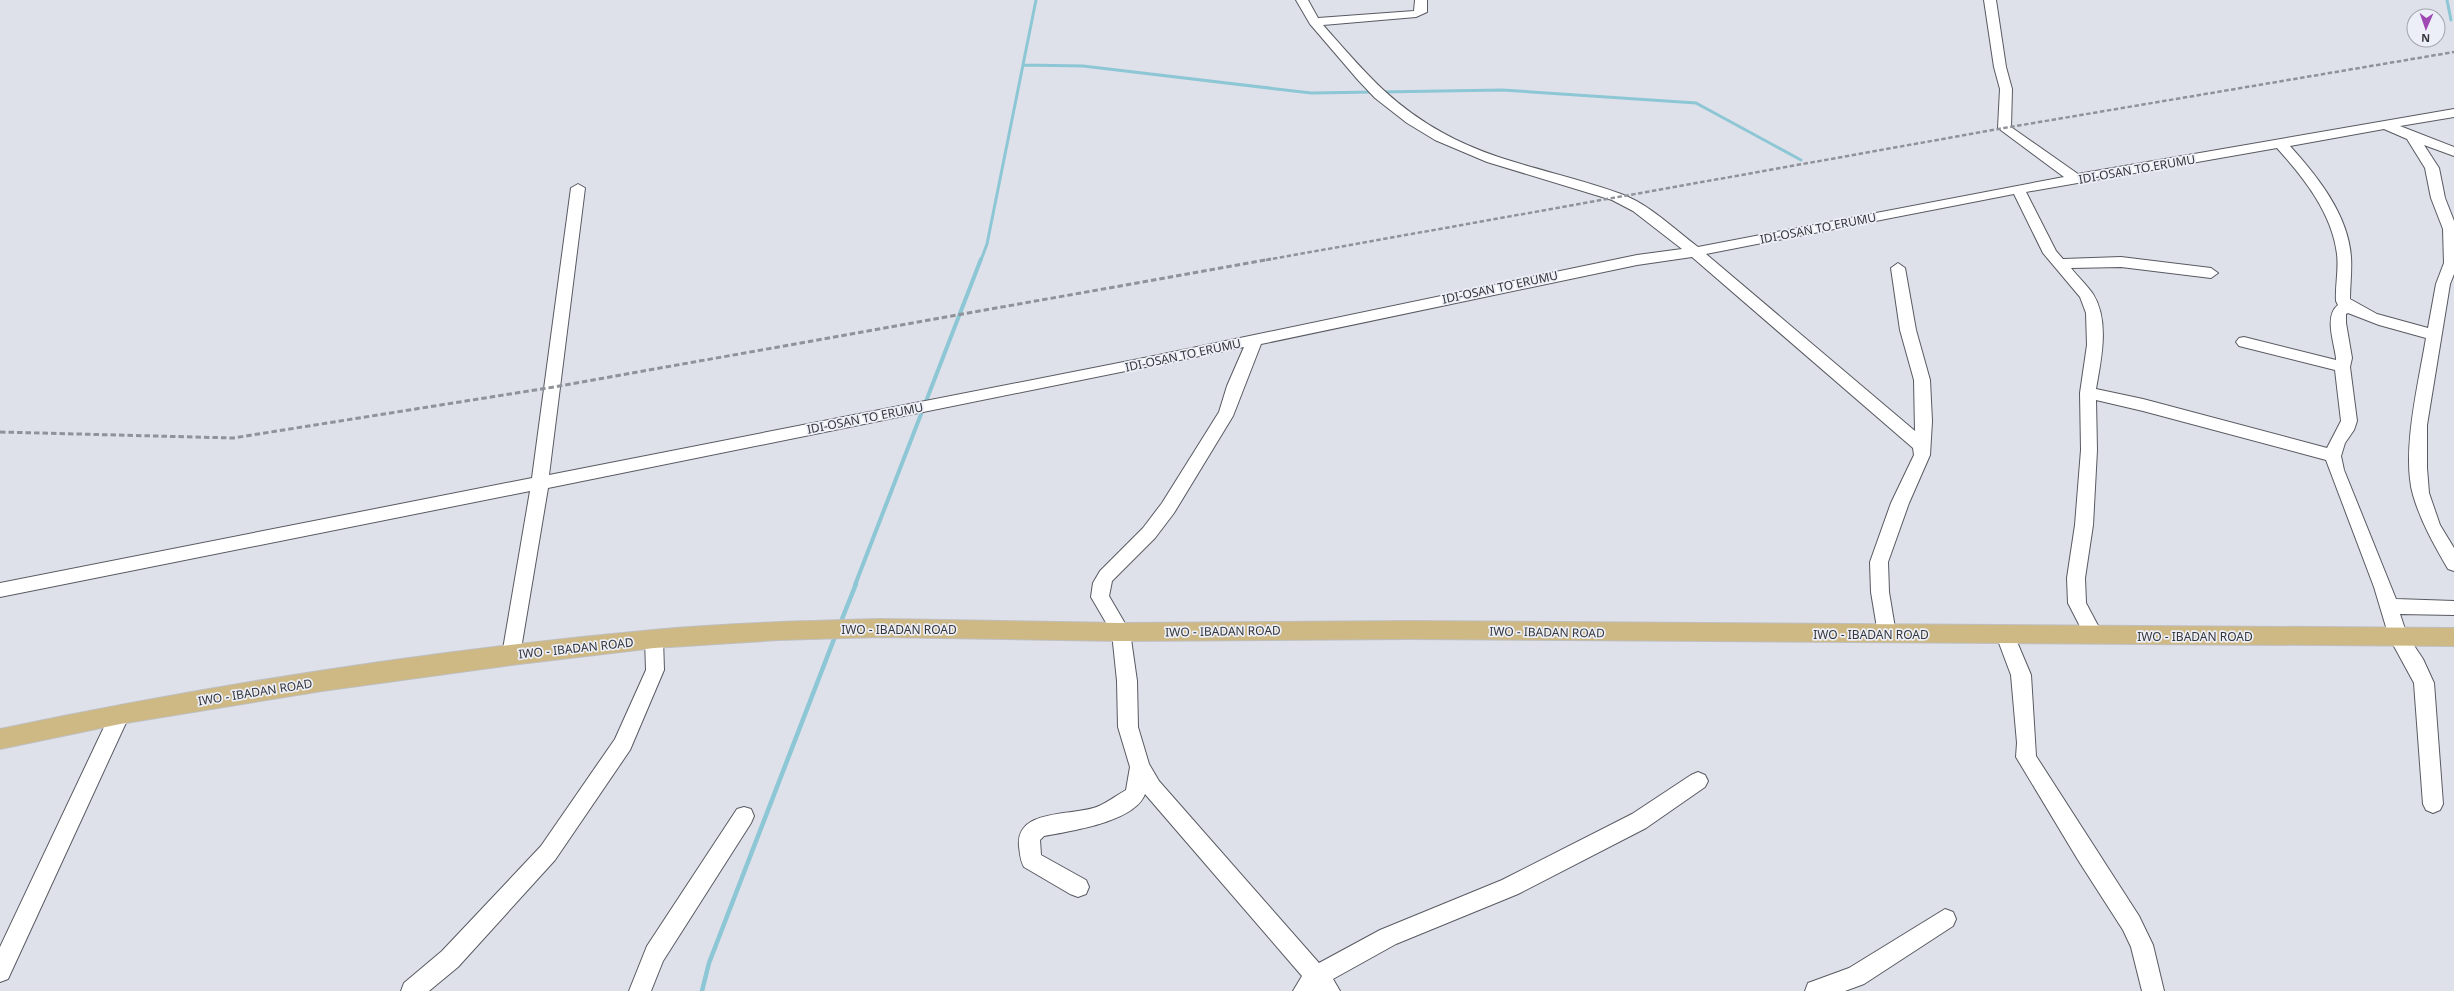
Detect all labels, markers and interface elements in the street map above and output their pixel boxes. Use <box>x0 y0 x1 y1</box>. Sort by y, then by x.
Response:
north arrow <box>2406 8 2446 48</box>
text: N <box>2421 31 2430 46</box>
street label: IDI-OSAN TO ERUMU <box>2077 150 2197 188</box>
street label: IDI-OSAN TO ERUMU <box>1758 208 1878 248</box>
street label: IDI-OSAN TO ERUMU <box>1440 266 1560 308</box>
street label: IDI-OSAN TO ERUMU <box>1123 334 1243 376</box>
street label: IDI-OSAN TO ERUMU <box>805 398 925 438</box>
street label: IWO - IBADAN ROAD <box>841 621 957 638</box>
street label: IWO - IBADAN ROAD <box>1165 621 1281 641</box>
street label: IWO - IBADAN ROAD <box>1489 622 1605 642</box>
street label: IWO - IBADAN ROAD <box>1813 626 1929 643</box>
street label: IWO - IBADAN ROAD <box>2137 628 2253 645</box>
street label: IWO - IBADAN ROAD <box>518 633 635 662</box>
street label: IWO - IBADAN ROAD <box>197 675 314 709</box>

